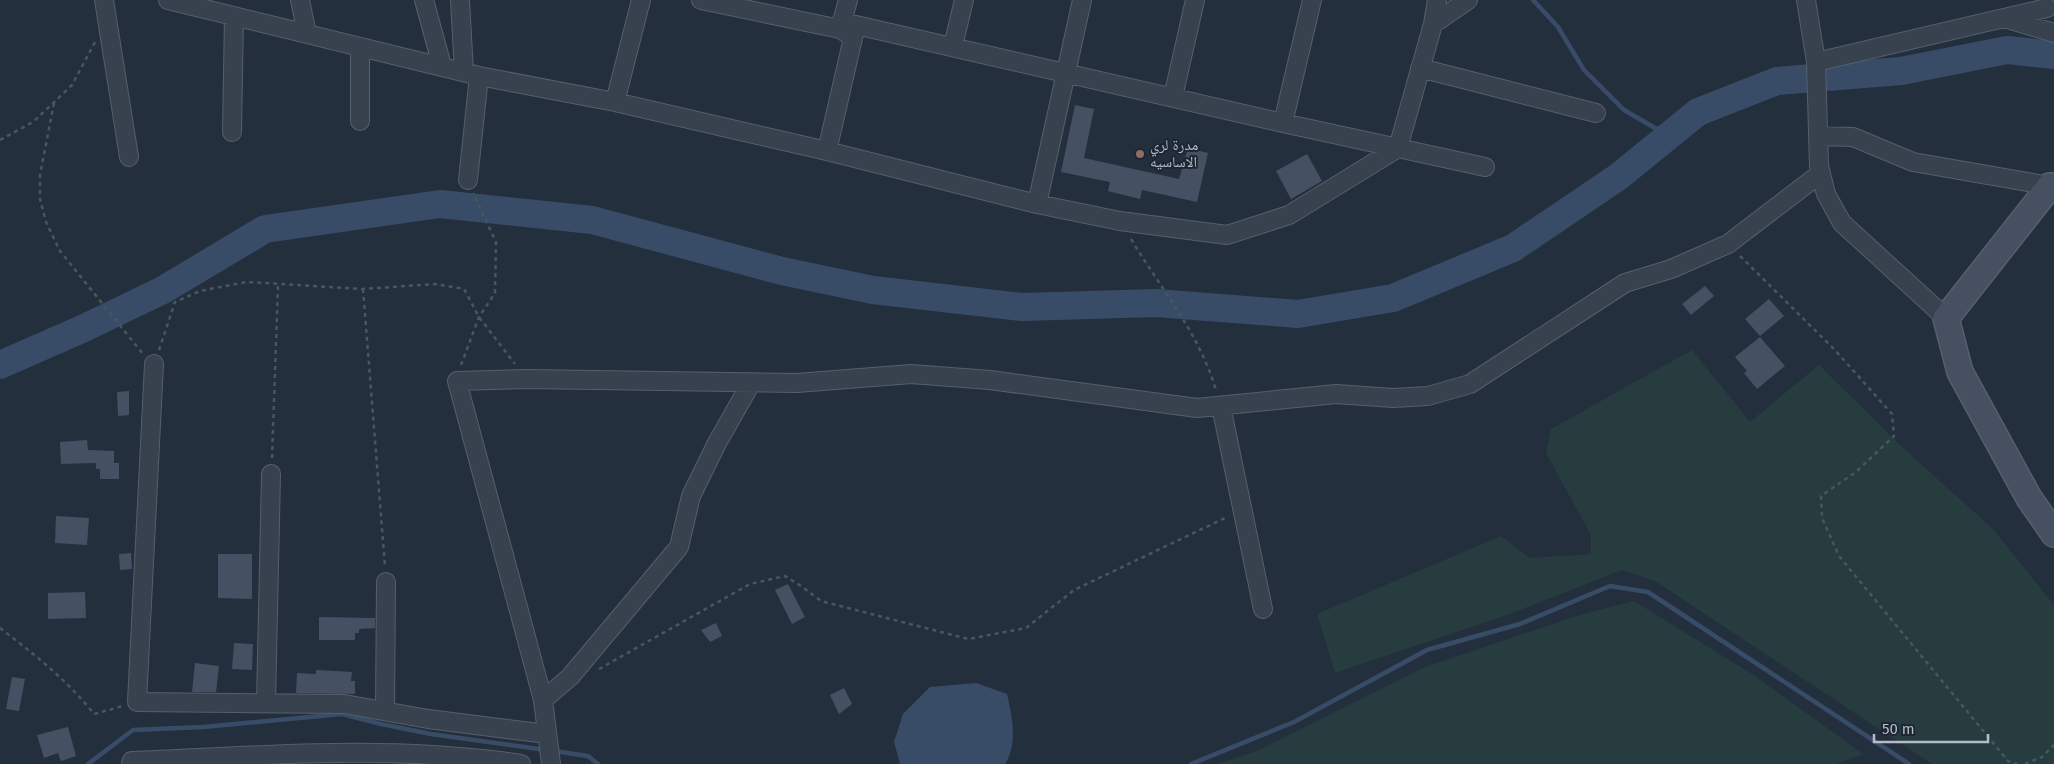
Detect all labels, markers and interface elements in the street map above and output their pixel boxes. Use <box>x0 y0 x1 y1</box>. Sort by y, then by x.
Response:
place label: مدرة لري الاساسیه <box>1150 136 1199 171</box>
marker: مدرة لري الاساسیه <box>1134 148 1146 160</box>
scale bar <box>1874 712 1988 744</box>
text: 50 m <box>1882 720 1915 738</box>

